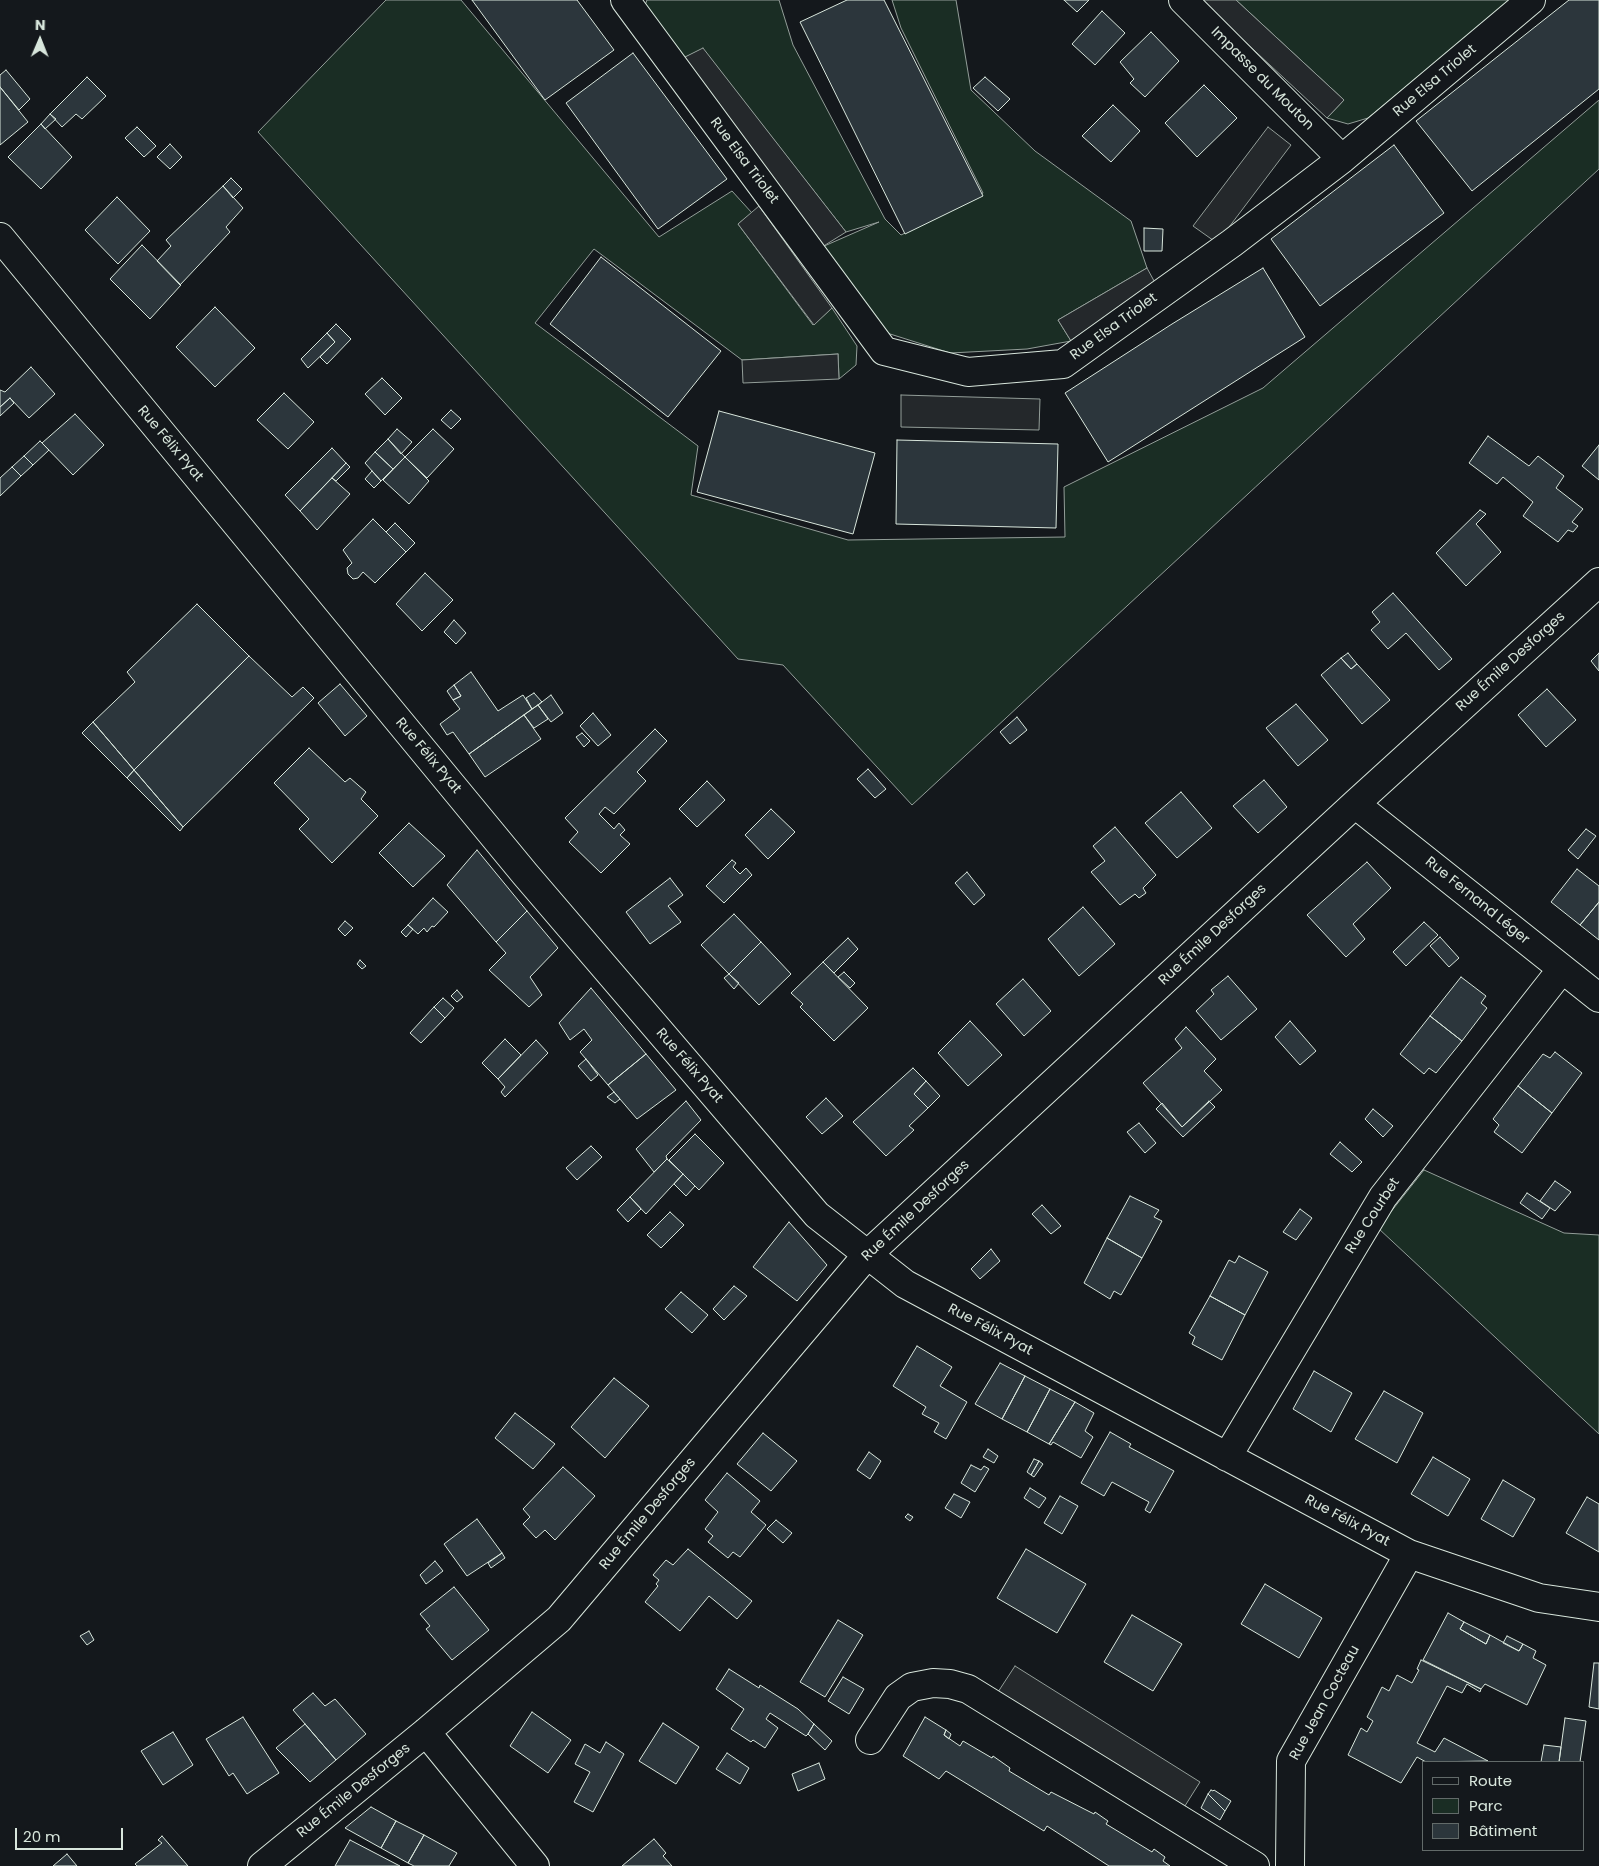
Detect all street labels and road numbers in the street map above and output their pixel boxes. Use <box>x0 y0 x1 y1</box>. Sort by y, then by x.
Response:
street label: Impasse du Mouton <box>1207 24 1317 134</box>
street label: Rue Elsa Triolet <box>1390 41 1480 121</box>
street label: Rue Elsa Triolet <box>706 115 782 207</box>
street label: Rue Elsa Triolet <box>1067 290 1161 364</box>
street label: Rue Félix Pyat <box>134 403 206 485</box>
street label: Rue Émile Desforges <box>1453 609 1569 715</box>
street label: Rue Félix Pyat <box>392 715 464 797</box>
street label: Rue Fernand Léger <box>1421 854 1533 948</box>
street label: Rue Émile Desforges <box>1156 881 1270 989</box>
street label: Rue Félix Pyat <box>652 1025 726 1107</box>
street label: Rue Émile Desforges <box>859 1157 973 1265</box>
street label: Rue Courbet <box>1342 1175 1404 1257</box>
street label: Rue Félix Pyat <box>945 1301 1035 1359</box>
street label: Rue Émile Desforges <box>596 1455 700 1573</box>
street label: Rue Félix Pyat <box>1302 1492 1392 1550</box>
street label: Rue Jean Cocteau <box>1286 1643 1364 1763</box>
street label: Rue Émile Desforges <box>294 1740 414 1842</box>

